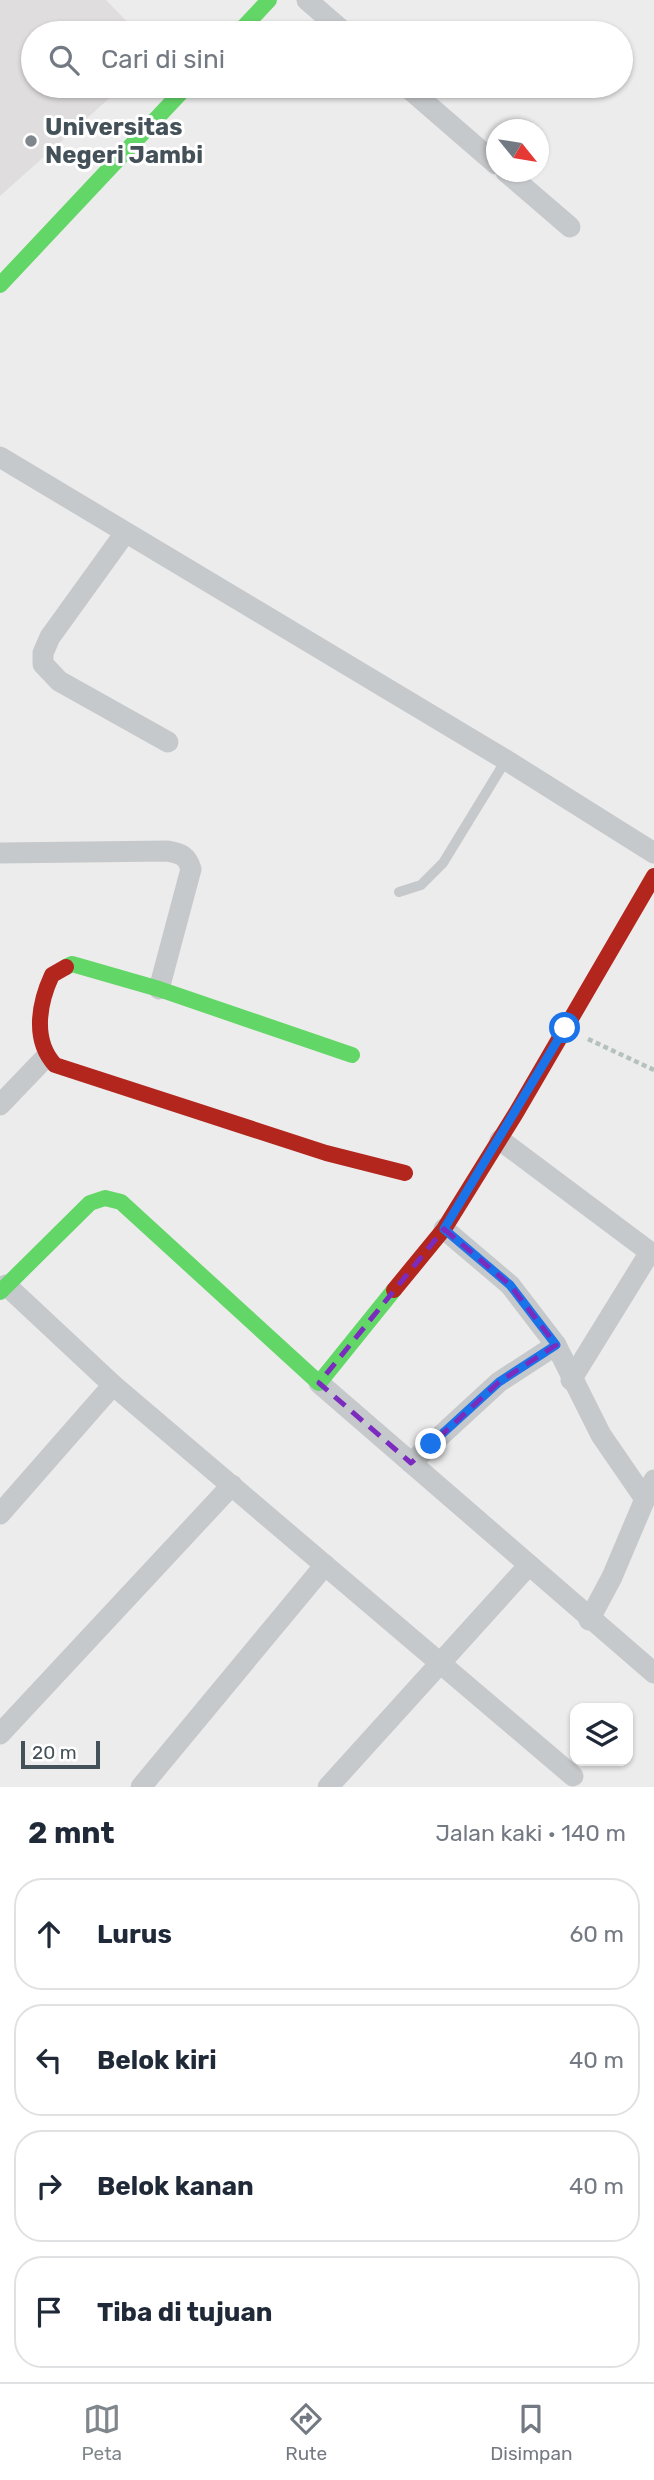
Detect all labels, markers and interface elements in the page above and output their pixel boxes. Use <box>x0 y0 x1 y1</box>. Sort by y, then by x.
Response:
search box <box>21 21 633 98</box>
icon: search <box>45 41 83 79</box>
text: Cari di sini <box>101 44 225 75</box>
place label: Universitas Negeri Jambi <box>45 113 203 169</box>
north arrow <box>486 119 549 182</box>
marker: Universitas Negeri Jambi <box>23 133 39 149</box>
route start <box>549 1012 580 1043</box>
route end <box>415 1428 446 1459</box>
map controls <box>570 1703 633 1766</box>
button: layers <box>570 1703 633 1766</box>
scale bar <box>21 1738 100 1770</box>
text: 20 m <box>32 1741 77 1764</box>
text: 2 mnt <box>28 1815 115 1851</box>
text: Jalan kaki · 140 m <box>436 1819 626 1847</box>
icon: ahead <box>30 1915 68 1953</box>
text: Lurus <box>97 1919 172 1950</box>
text: 60 m <box>569 1920 624 1948</box>
icon: left <box>30 2041 68 2079</box>
text: Belok kiri <box>97 2045 217 2076</box>
text: 40 m <box>569 2046 624 2074</box>
icon: right <box>30 2167 68 2205</box>
text: Belok kanan <box>97 2171 254 2202</box>
text: 40 m <box>569 2172 624 2200</box>
icon: arrive <box>30 2293 68 2331</box>
text: Tiba di tujuan <box>97 2297 272 2328</box>
tab: Peta <box>82 2400 122 2465</box>
tab: Rute <box>285 2400 327 2465</box>
tab: Disimpan <box>490 2400 572 2465</box>

